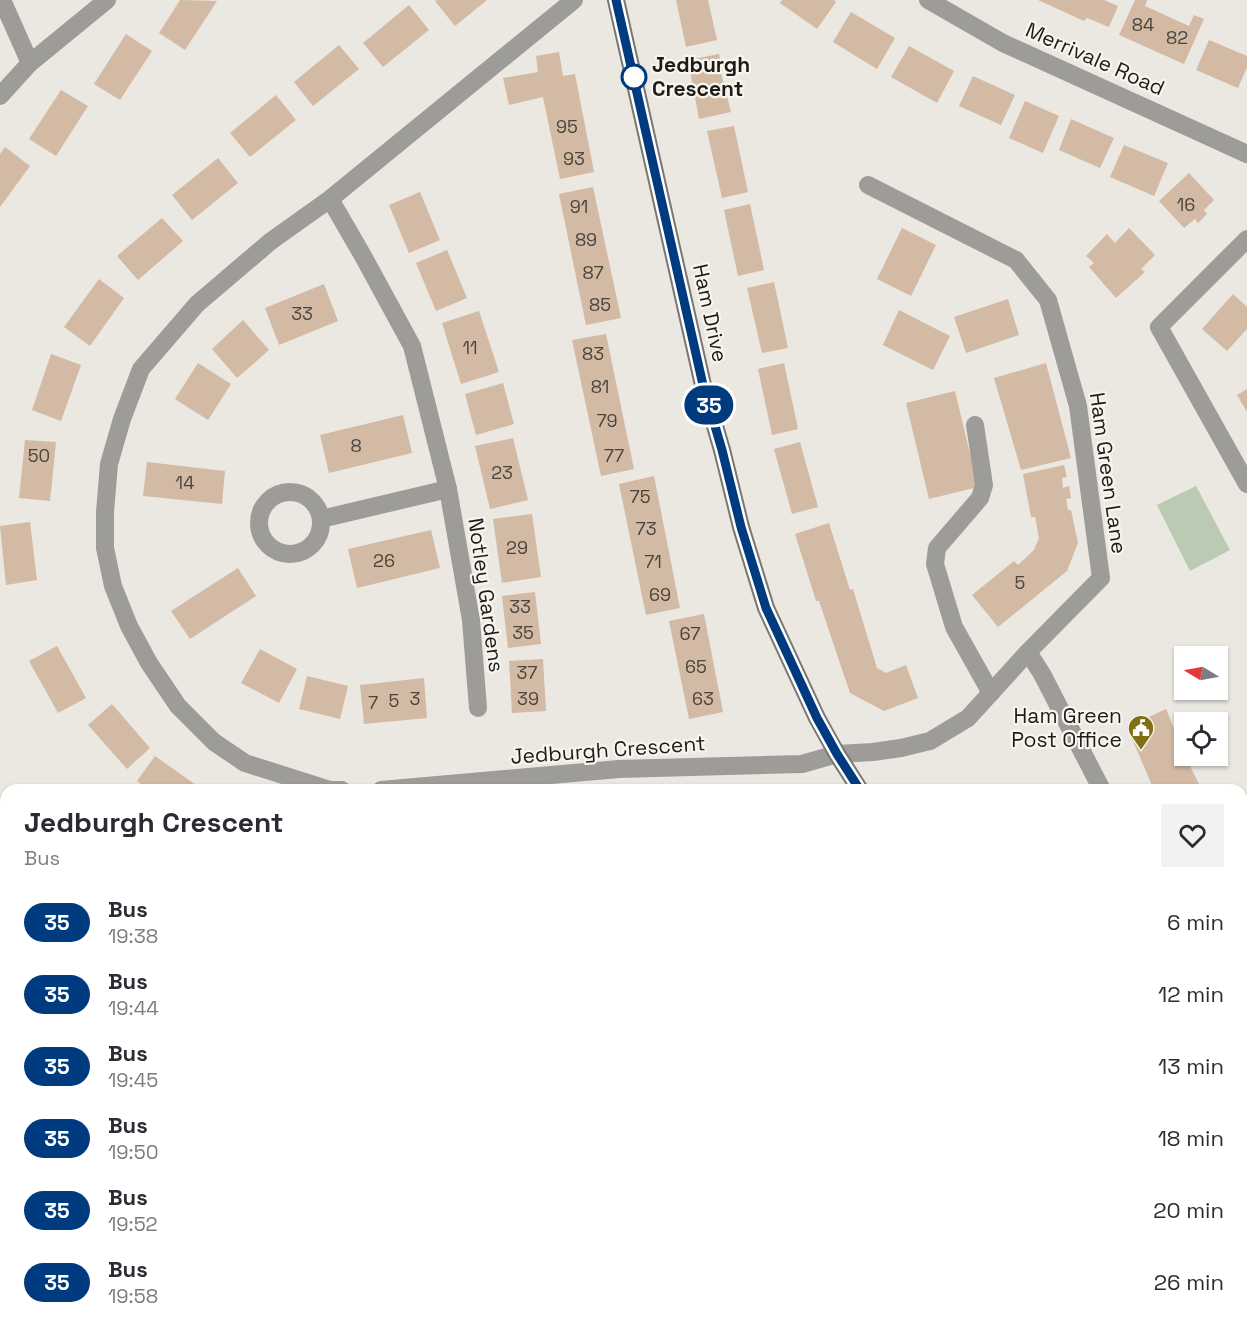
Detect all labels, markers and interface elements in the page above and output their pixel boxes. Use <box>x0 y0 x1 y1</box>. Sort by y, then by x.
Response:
house number: 84 <box>1132 13 1154 36</box>
street label: Merrivale Road <box>1022 16 1169 101</box>
house number: 82 <box>1166 26 1188 49</box>
place label: Jedburgh Crescent <box>652 51 750 102</box>
marker: Jedburgh Crescent <box>621 64 647 90</box>
house number: 95 <box>556 115 578 138</box>
house number: 93 <box>563 147 585 170</box>
house number: 16 <box>1177 193 1195 216</box>
house number: 91 <box>570 195 588 218</box>
house number: 89 <box>575 228 597 251</box>
house number: 87 <box>582 261 604 284</box>
street label: Ham Drive <box>687 261 734 364</box>
house number: 85 <box>589 293 611 316</box>
house number: 33 <box>291 302 313 325</box>
house number: 11 <box>462 336 478 359</box>
house number: 83 <box>582 342 604 365</box>
house number: 81 <box>591 375 609 398</box>
line badge: 35 <box>682 386 736 424</box>
street label: Ham Green Lane <box>1084 390 1133 555</box>
text: 35 <box>696 392 722 419</box>
house number: 79 <box>596 409 618 432</box>
house number: 8 <box>350 434 362 457</box>
house number: 50 <box>28 444 50 467</box>
house number: 77 <box>604 444 624 467</box>
house number: 23 <box>491 461 513 484</box>
house number: 14 <box>176 471 194 494</box>
house number: 75 <box>630 485 650 508</box>
street label: Notley Gardens <box>462 516 511 674</box>
house number: 73 <box>635 517 657 540</box>
house number: 29 <box>506 536 528 559</box>
house number: 26 <box>373 549 395 572</box>
house number: 71 <box>644 550 662 573</box>
house number: 5 <box>1015 571 1025 594</box>
house number: 69 <box>649 583 671 606</box>
house number: 33 <box>509 595 531 618</box>
house number: 35 <box>512 621 534 644</box>
house number: 67 <box>680 622 700 645</box>
north arrow <box>1174 646 1228 700</box>
map controls <box>1174 646 1228 766</box>
house number: 65 <box>685 655 707 678</box>
house number: 37 <box>516 661 538 684</box>
house number: 3 <box>410 687 420 710</box>
house number: 39 <box>517 687 539 710</box>
house number: 63 <box>692 687 714 710</box>
house number: 5 <box>389 689 399 712</box>
house number: 7 <box>368 691 378 714</box>
place label: Ham Green Post Office <box>1011 702 1122 753</box>
button: locate <box>1174 712 1228 766</box>
public building icon: Ham Green Post Office <box>1126 713 1156 751</box>
street label: Jedburgh Crescent <box>510 729 706 770</box>
text: Jedburgh Crescent <box>24 804 284 840</box>
button: heart <box>1161 804 1224 867</box>
text: Bus <box>24 845 60 871</box>
text: Bus <box>108 895 148 923</box>
text: 6 min <box>1167 908 1224 936</box>
text: 35 <box>44 909 70 936</box>
text: 19:38 <box>108 923 158 949</box>
text: Bus <box>108 967 148 995</box>
text: 12 min <box>1158 980 1224 1008</box>
text: 35 <box>44 981 70 1008</box>
text: 19:44 <box>108 995 159 1021</box>
text: Bus <box>108 1039 148 1067</box>
text: 13 min <box>1158 1052 1224 1080</box>
text: 35 <box>44 1053 70 1080</box>
text: 19:45 <box>108 1067 158 1093</box>
text: Bus <box>108 1111 148 1139</box>
text: 18 min <box>1158 1124 1224 1152</box>
text: 35 <box>44 1125 70 1152</box>
text: 19:50 <box>108 1139 158 1165</box>
text: Bus <box>108 1183 148 1211</box>
text: 20 min <box>1153 1196 1224 1224</box>
text: 35 <box>44 1197 70 1224</box>
text: 19:52 <box>108 1211 158 1237</box>
text: Bus <box>108 1255 148 1283</box>
text: 26 min <box>1154 1268 1224 1296</box>
text: 35 <box>44 1269 70 1296</box>
text: 19:58 <box>108 1283 158 1309</box>

